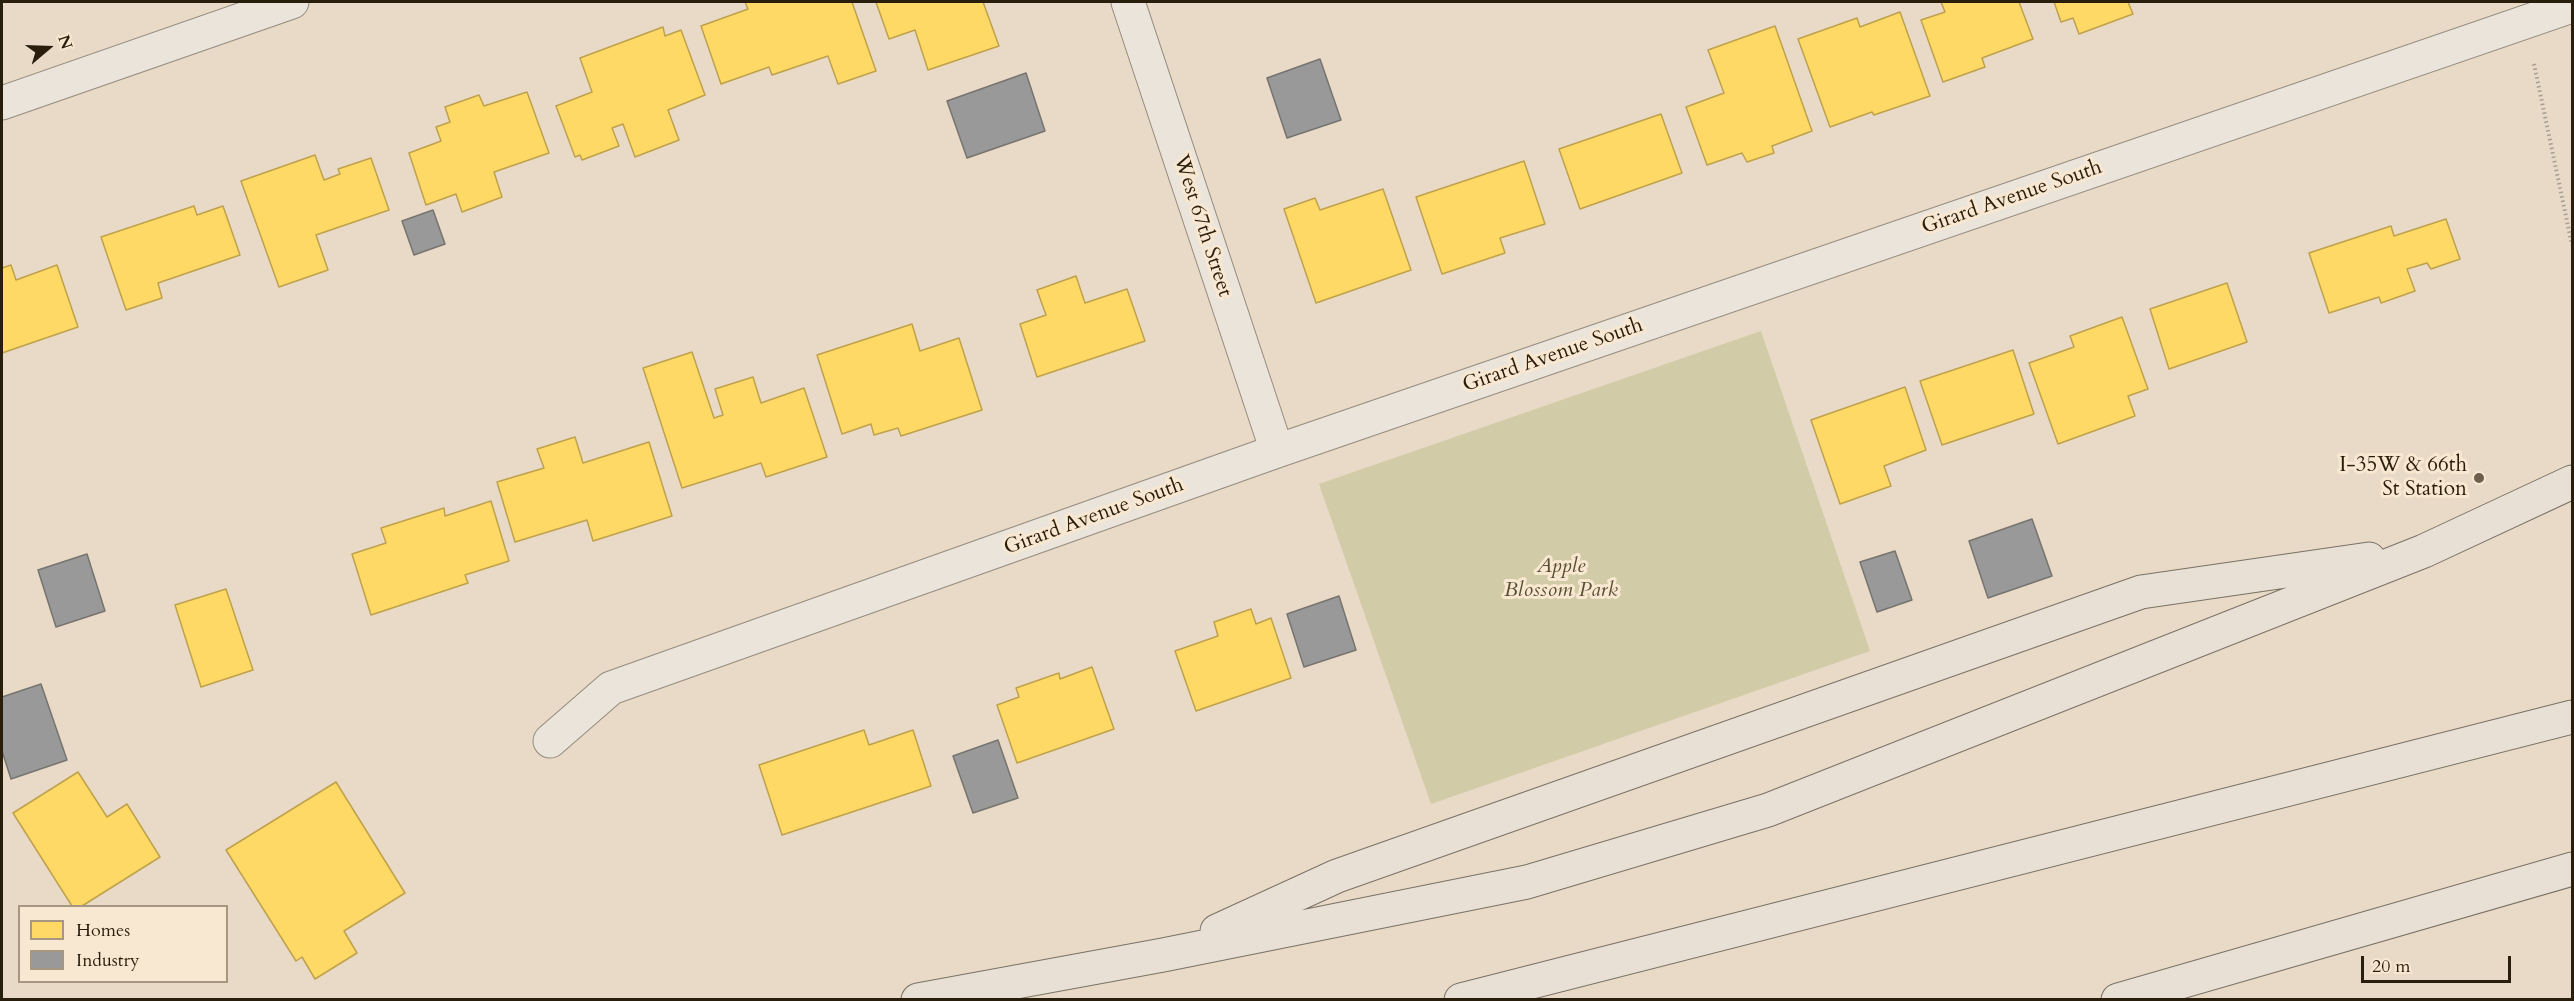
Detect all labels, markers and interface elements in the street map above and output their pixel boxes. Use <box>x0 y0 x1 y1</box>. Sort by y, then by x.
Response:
north arrow <box>18 18 78 78</box>
text: N <box>52 32 78 52</box>
street label: West 67th Street <box>1167 152 1237 300</box>
street label: Girard Avenue South <box>1919 155 2105 241</box>
street label: Girard Avenue South <box>1460 313 1646 399</box>
place label: I-35W & 66th St Station <box>2339 453 2467 503</box>
marker: I-35W & 66th St Station <box>2472 471 2486 485</box>
street label: Girard Avenue South <box>1001 473 1187 561</box>
park label: Apple Blossom Park <box>1504 554 1618 604</box>
legend <box>18 905 228 983</box>
text: Homes <box>76 918 130 943</box>
scale bar <box>2364 944 2514 982</box>
text: Industry <box>76 948 140 973</box>
text: 20 m <box>2372 954 2411 979</box>

